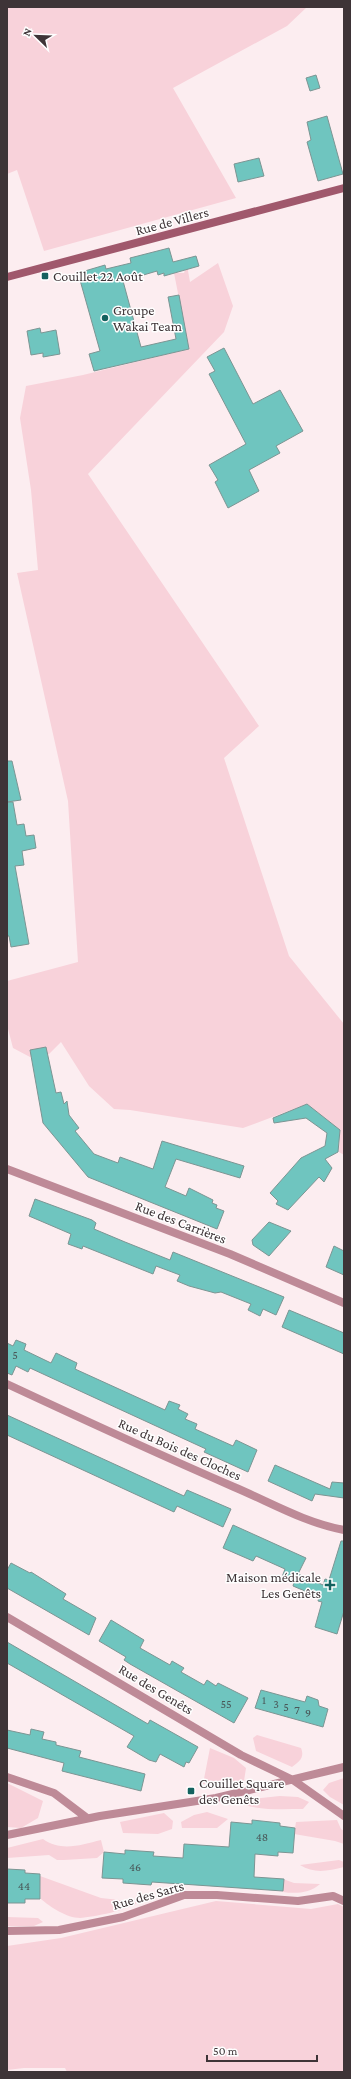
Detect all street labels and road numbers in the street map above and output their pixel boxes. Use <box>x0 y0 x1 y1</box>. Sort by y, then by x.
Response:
street label: Rue de Villers <box>134 204 210 238</box>
street label: Rue des Carrières <box>133 1197 229 1247</box>
street label: Rue du Bois des Cloches <box>116 1415 244 1483</box>
street label: Rue des Genêts <box>116 1660 196 1718</box>
street label: Rue des Sarts <box>110 1877 186 1913</box>

